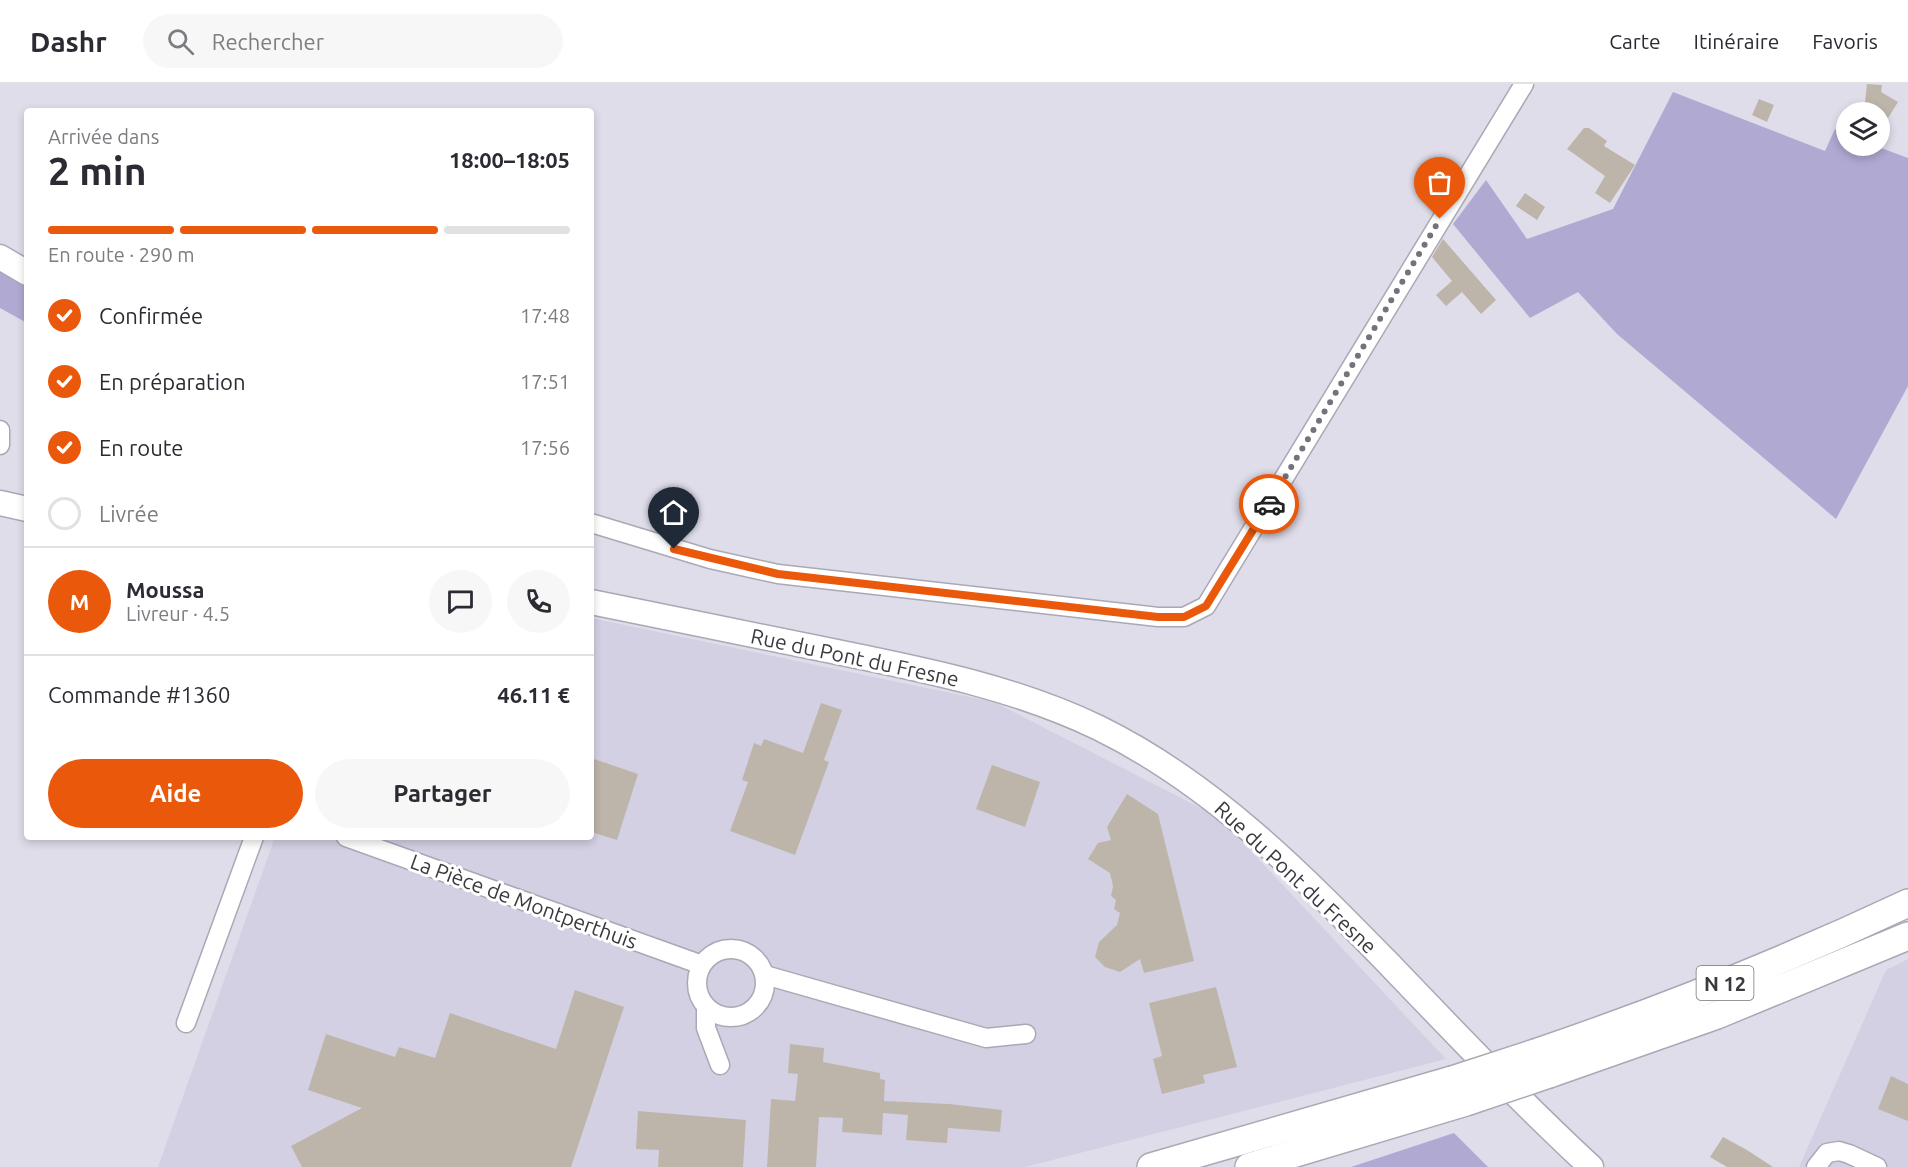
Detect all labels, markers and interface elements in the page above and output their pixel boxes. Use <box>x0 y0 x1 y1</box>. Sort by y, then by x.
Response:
search box <box>143 14 563 68</box>
icon: search <box>164 25 197 58</box>
text: Dashr <box>30 26 107 57</box>
text: Rechercher <box>212 29 324 54</box>
text: Carte <box>1609 29 1661 53</box>
text: Itinéraire <box>1694 29 1779 53</box>
text: Favoris <box>1812 29 1878 53</box>
map controls <box>1836 102 1890 156</box>
button: layers <box>1836 102 1890 156</box>
text: Arrivée dans <box>48 125 159 148</box>
text: 18:00–18:05 <box>449 147 570 172</box>
text: 2 min <box>48 149 147 192</box>
pin <box>1414 157 1465 219</box>
icon: bag <box>1423 166 1456 199</box>
text: En route · 290 m <box>48 243 195 266</box>
icon: check <box>48 299 81 332</box>
text: Confirmée <box>99 303 203 328</box>
text: 17:48 <box>520 304 570 327</box>
icon: check <box>48 365 81 398</box>
text: En préparation <box>99 369 246 394</box>
text: 17:51 <box>520 370 570 393</box>
icon: check <box>48 431 81 464</box>
text: En route <box>99 435 183 460</box>
text: 17:56 <box>520 436 570 459</box>
courier <box>1239 474 1299 534</box>
pin <box>648 487 699 549</box>
icon: car <box>1253 488 1286 521</box>
icon: home <box>657 496 690 529</box>
text: Livrée <box>99 501 159 526</box>
button: chat <box>429 570 492 633</box>
button: phone <box>507 570 570 633</box>
text: Moussa <box>126 577 204 602</box>
text: M <box>70 589 89 614</box>
text: Livreur · 4.5 <box>126 602 230 625</box>
street label: Rue du Pont du Fresne <box>749 623 961 691</box>
text: Commande #1360 <box>48 682 230 707</box>
text: 46.11 € <box>497 682 570 707</box>
button: Aide <box>48 759 303 828</box>
button: Partager <box>315 759 570 828</box>
street label: Rue du Pont du Fresne <box>1210 796 1382 958</box>
street label: La Pièce de Montperthuis <box>407 849 641 953</box>
road number: N 12 <box>1696 966 1754 1000</box>

